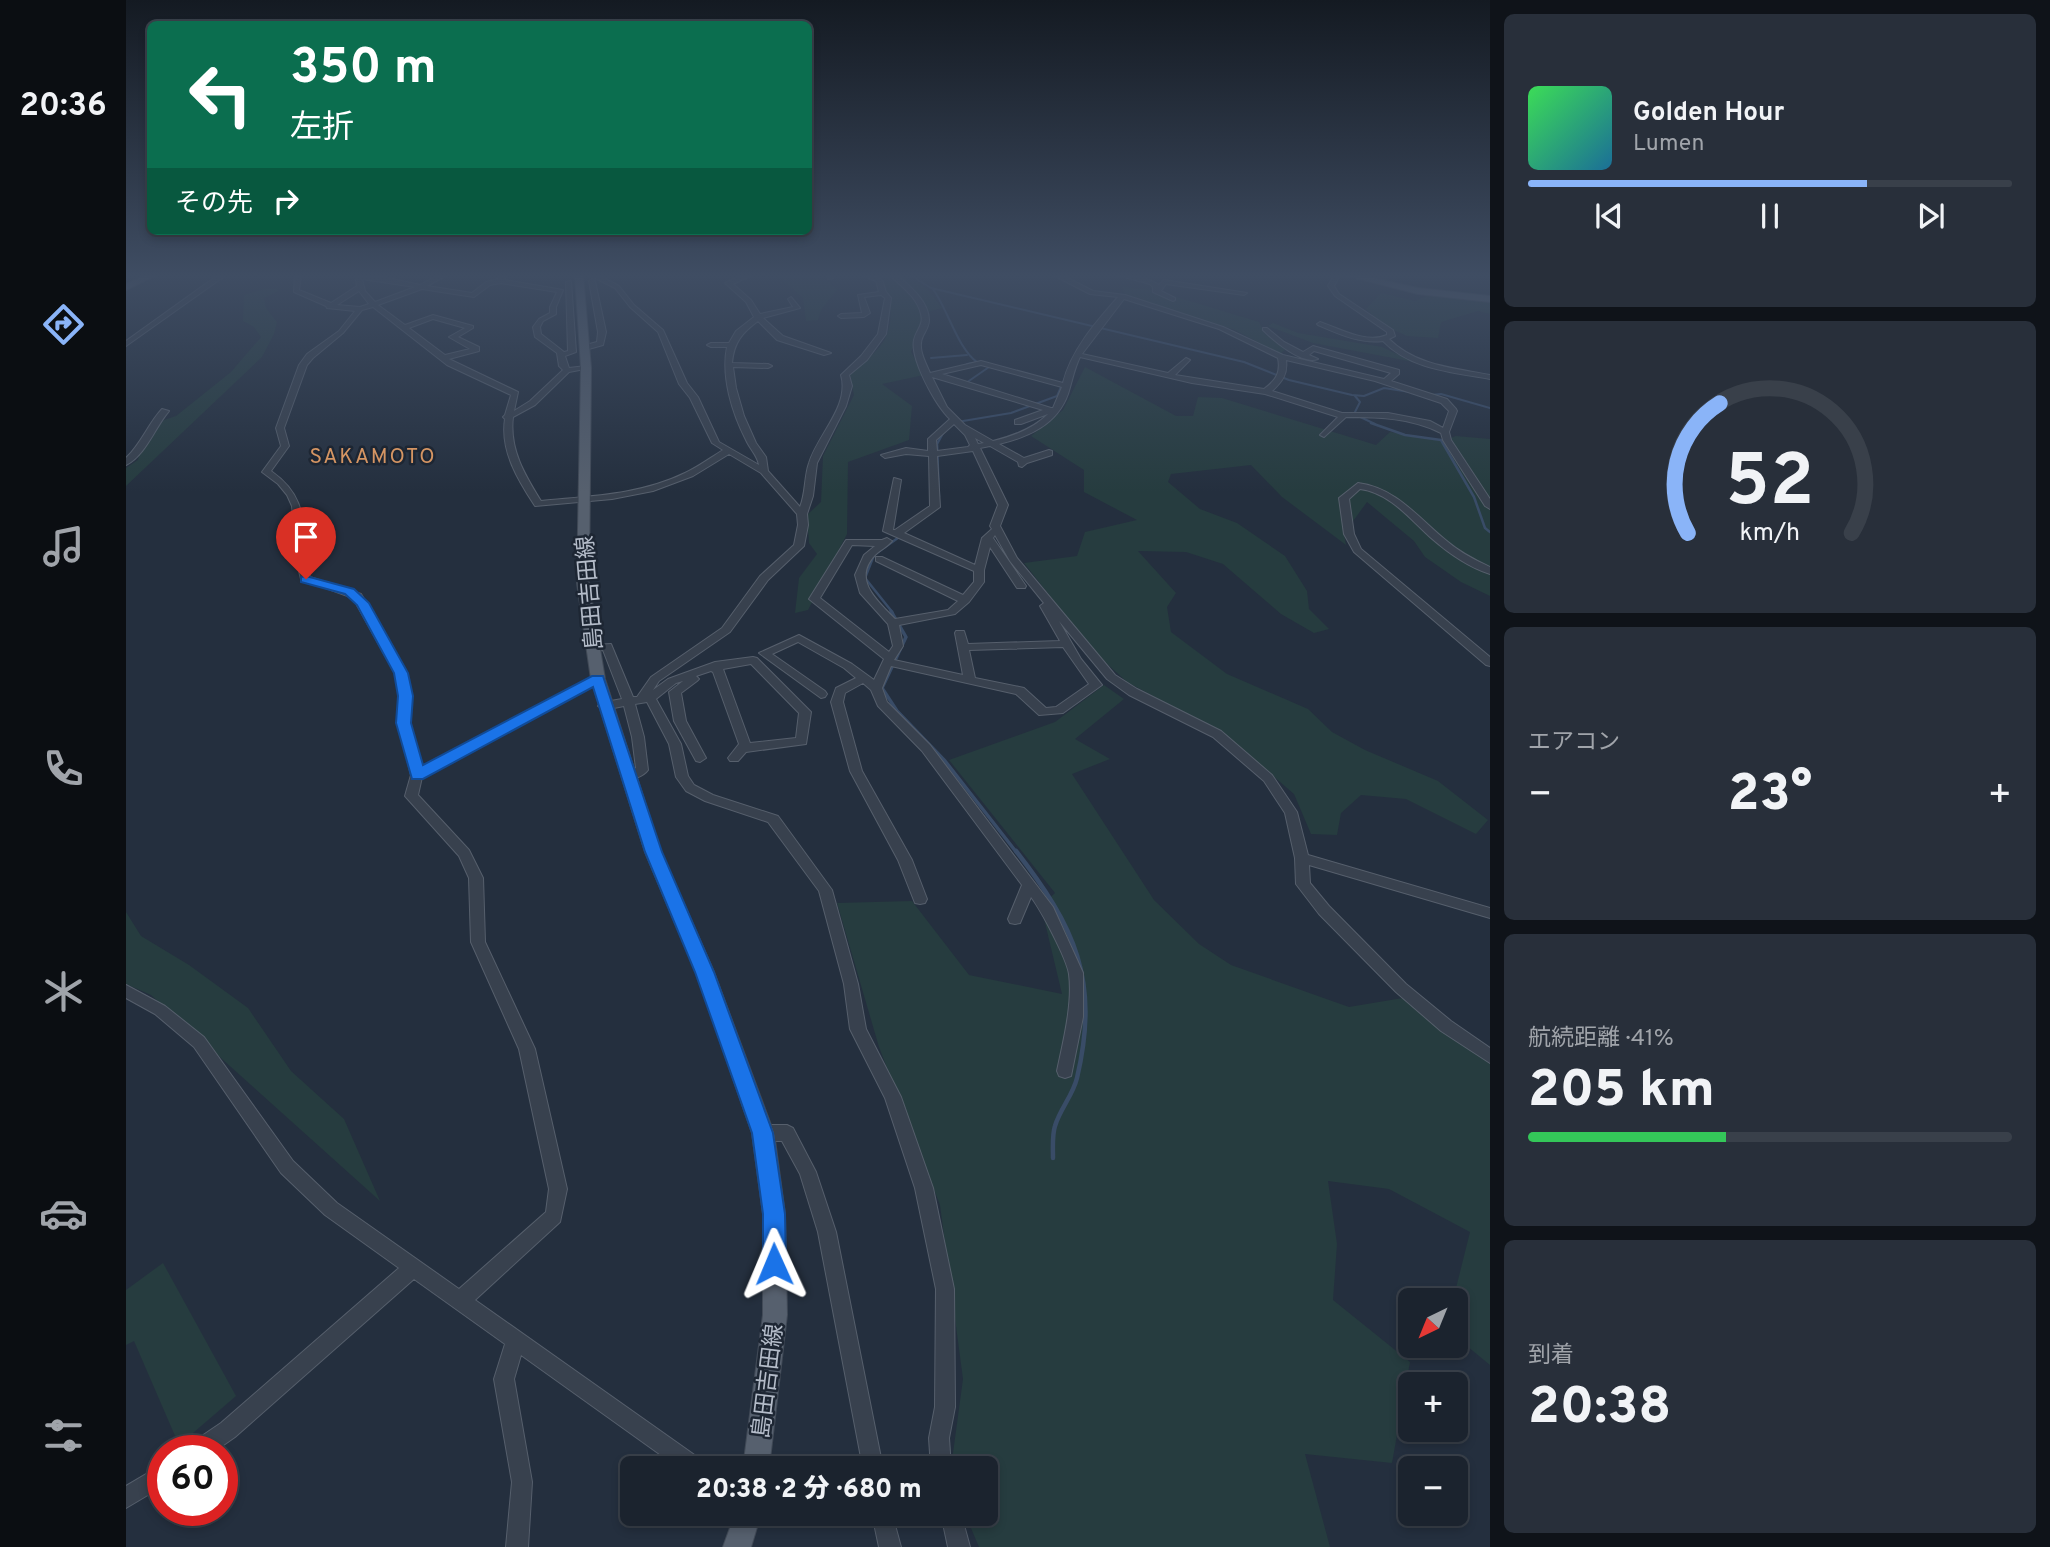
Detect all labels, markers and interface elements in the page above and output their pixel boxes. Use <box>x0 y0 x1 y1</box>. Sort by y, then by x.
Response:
text: 350 m <box>290 39 437 101</box>
icon: left <box>175 49 266 140</box>
text: 20:36 <box>19 87 107 127</box>
text: Golden Hour <box>1633 97 1784 130</box>
text: 左折 <box>290 109 354 149</box>
text: Lumen <box>1633 130 1704 159</box>
icon: right <box>267 182 305 220</box>
text: その先 <box>175 188 253 221</box>
icon: previous <box>1590 197 1628 235</box>
icon: pause <box>1751 197 1789 235</box>
icon: next <box>1912 197 1950 235</box>
icon: directions <box>39 300 88 349</box>
text: 52 <box>1725 439 1815 531</box>
district label: SAKAMOTO <box>309 444 437 471</box>
pin <box>276 507 336 579</box>
icon: arrive <box>287 518 325 556</box>
text: km/h <box>1740 518 1800 550</box>
icon: music <box>39 522 88 571</box>
street label: 島田吉田線 <box>572 534 611 651</box>
text: エアコン <box>1528 729 1620 758</box>
icon: phone <box>39 744 88 793</box>
text: 23° <box>1728 763 1812 829</box>
text: − <box>1528 772 1553 821</box>
text: + <box>1987 772 2012 821</box>
icon: climate <box>39 967 88 1016</box>
text: 航続距離 · 41% <box>1528 1025 1674 1054</box>
text: 205 km <box>1528 1059 1715 1125</box>
icon: car <box>39 1189 88 1238</box>
position arrow <box>737 1227 811 1301</box>
north arrow <box>1398 1288 1468 1358</box>
map controls <box>1398 1288 1468 1526</box>
street label: 島田吉田線 <box>748 1322 791 1440</box>
text: 到着 <box>1528 1342 1574 1371</box>
button: + <box>1398 1372 1468 1442</box>
text: 20:38 <box>1528 1376 1671 1442</box>
icon: filters <box>39 1411 88 1460</box>
speed limit sign: 60 <box>147 1435 238 1526</box>
button: − <box>1398 1456 1468 1526</box>
text: 20:38 · 2 分 · 680 m <box>696 1474 922 1507</box>

